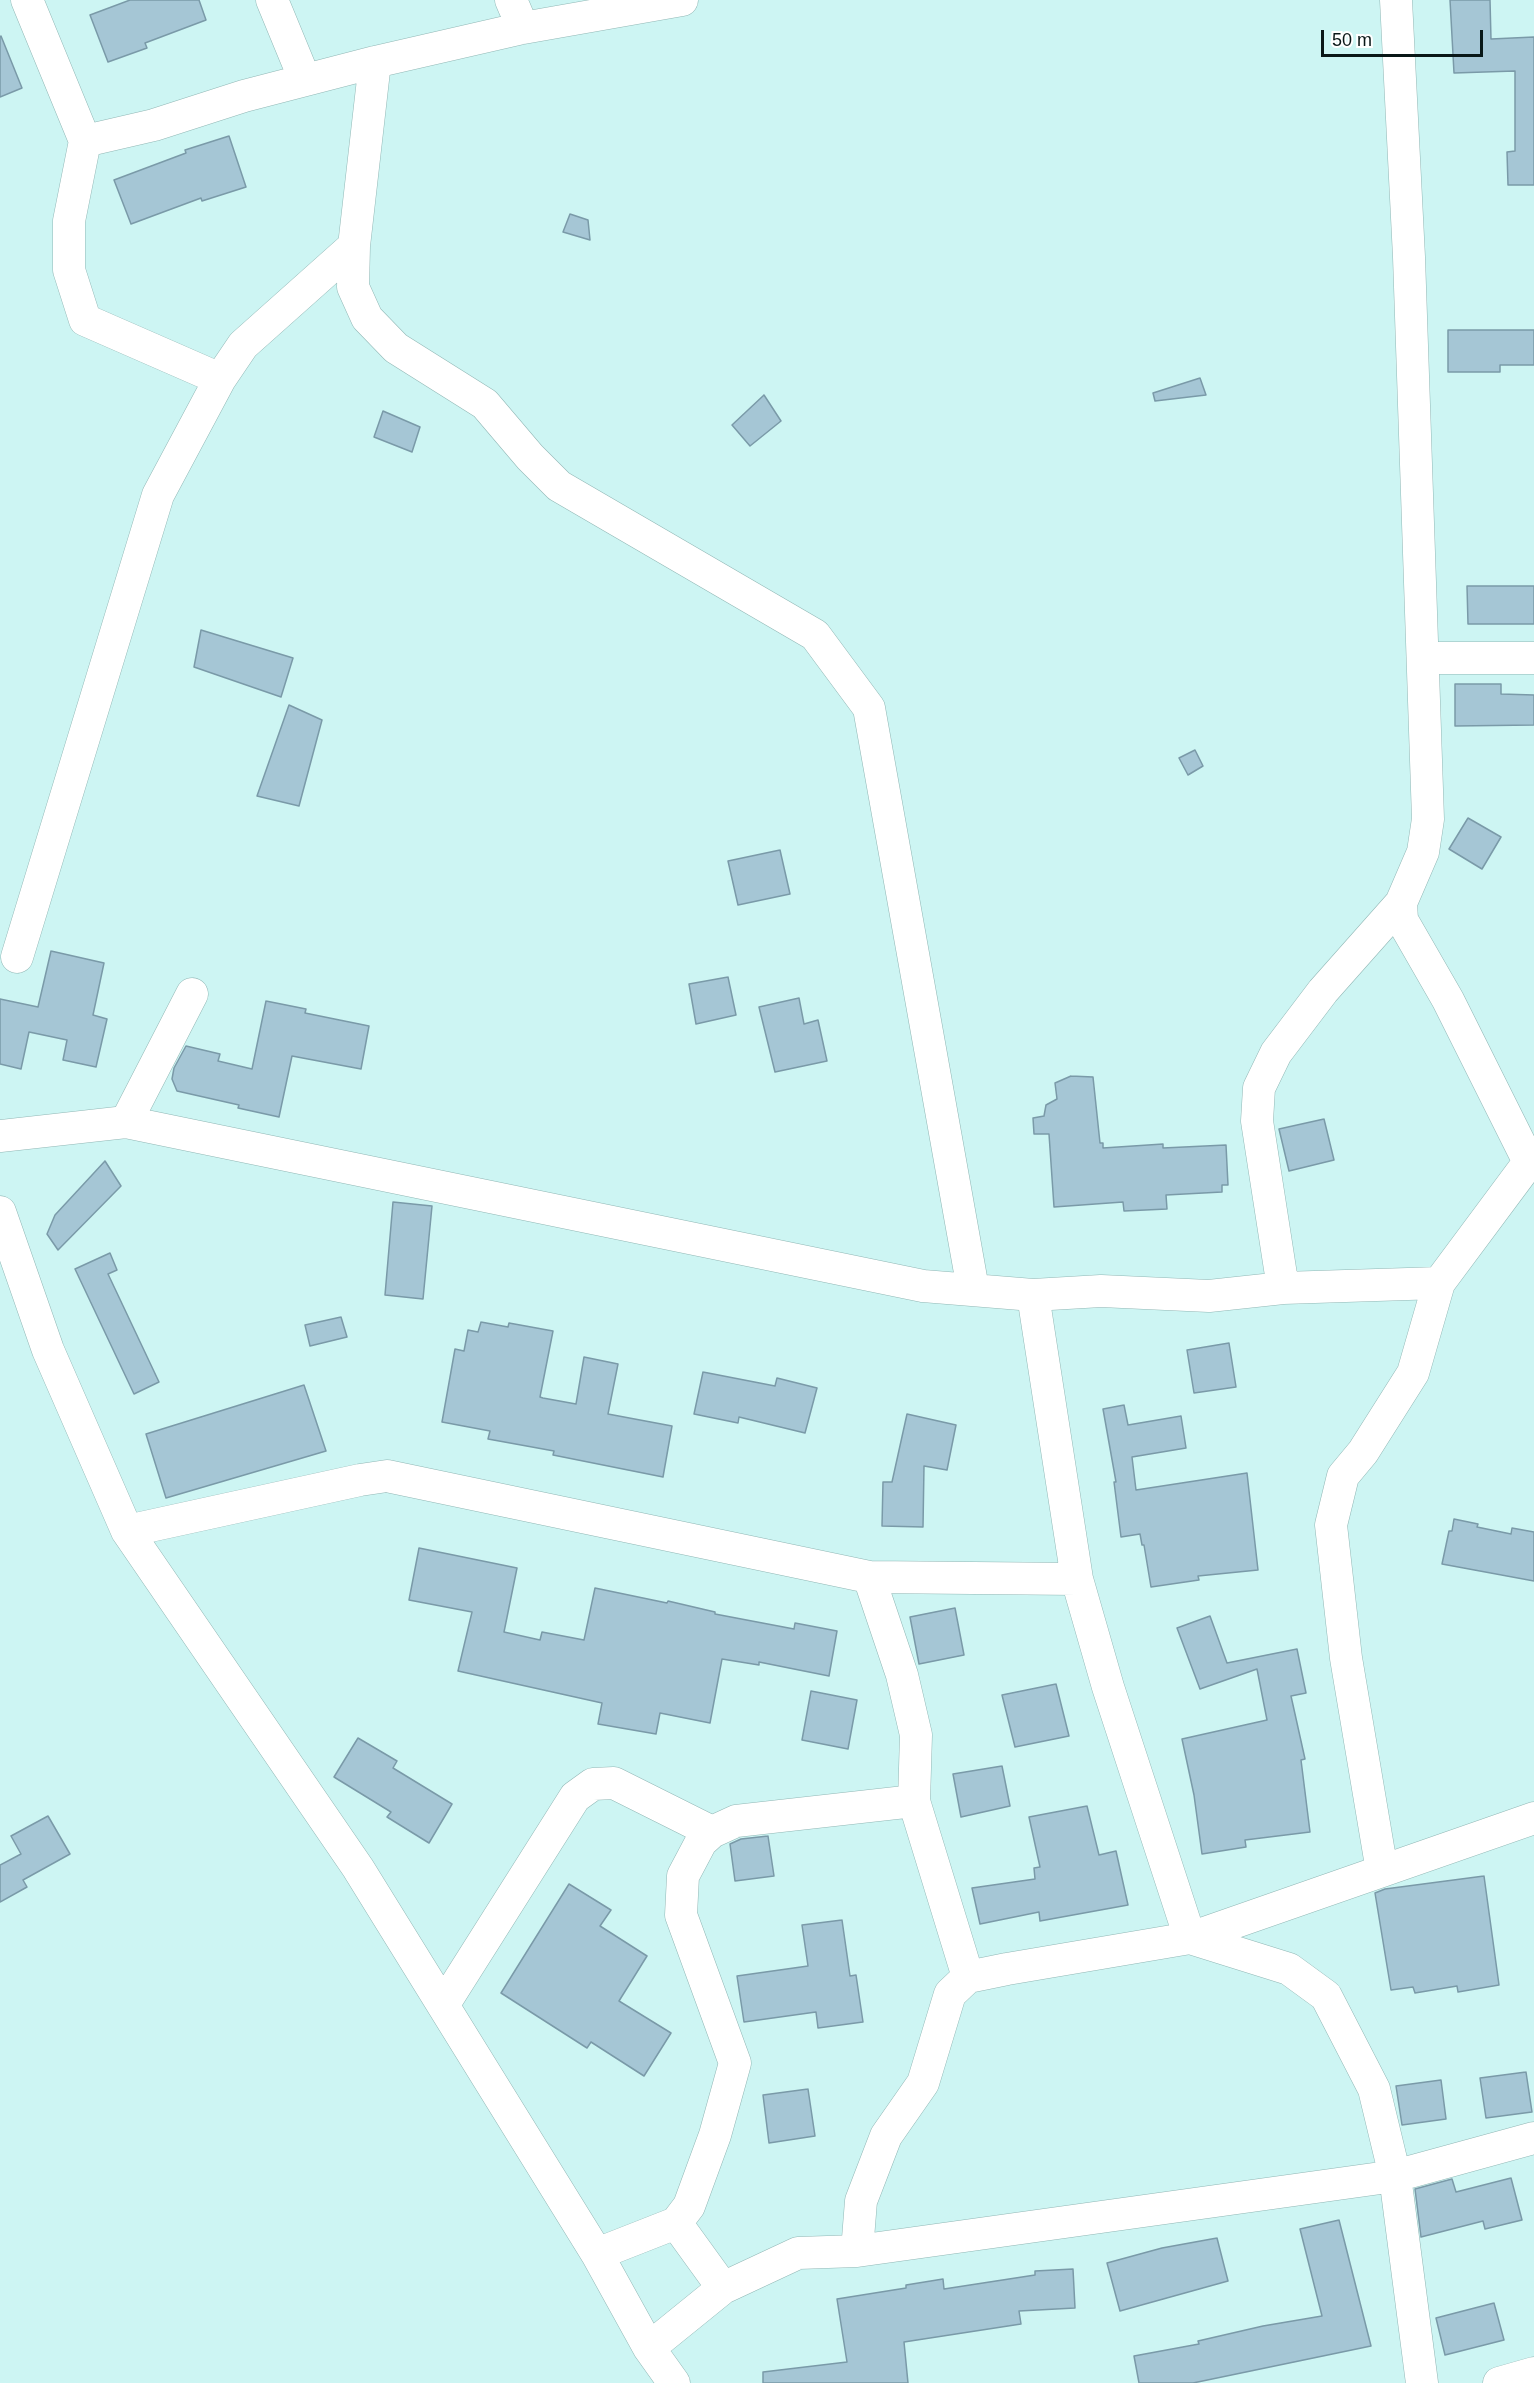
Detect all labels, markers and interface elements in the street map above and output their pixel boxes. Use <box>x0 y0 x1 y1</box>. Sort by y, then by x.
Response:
scale bar <box>1324 18 1486 56</box>
text: 50 m <box>1332 30 1372 50</box>

